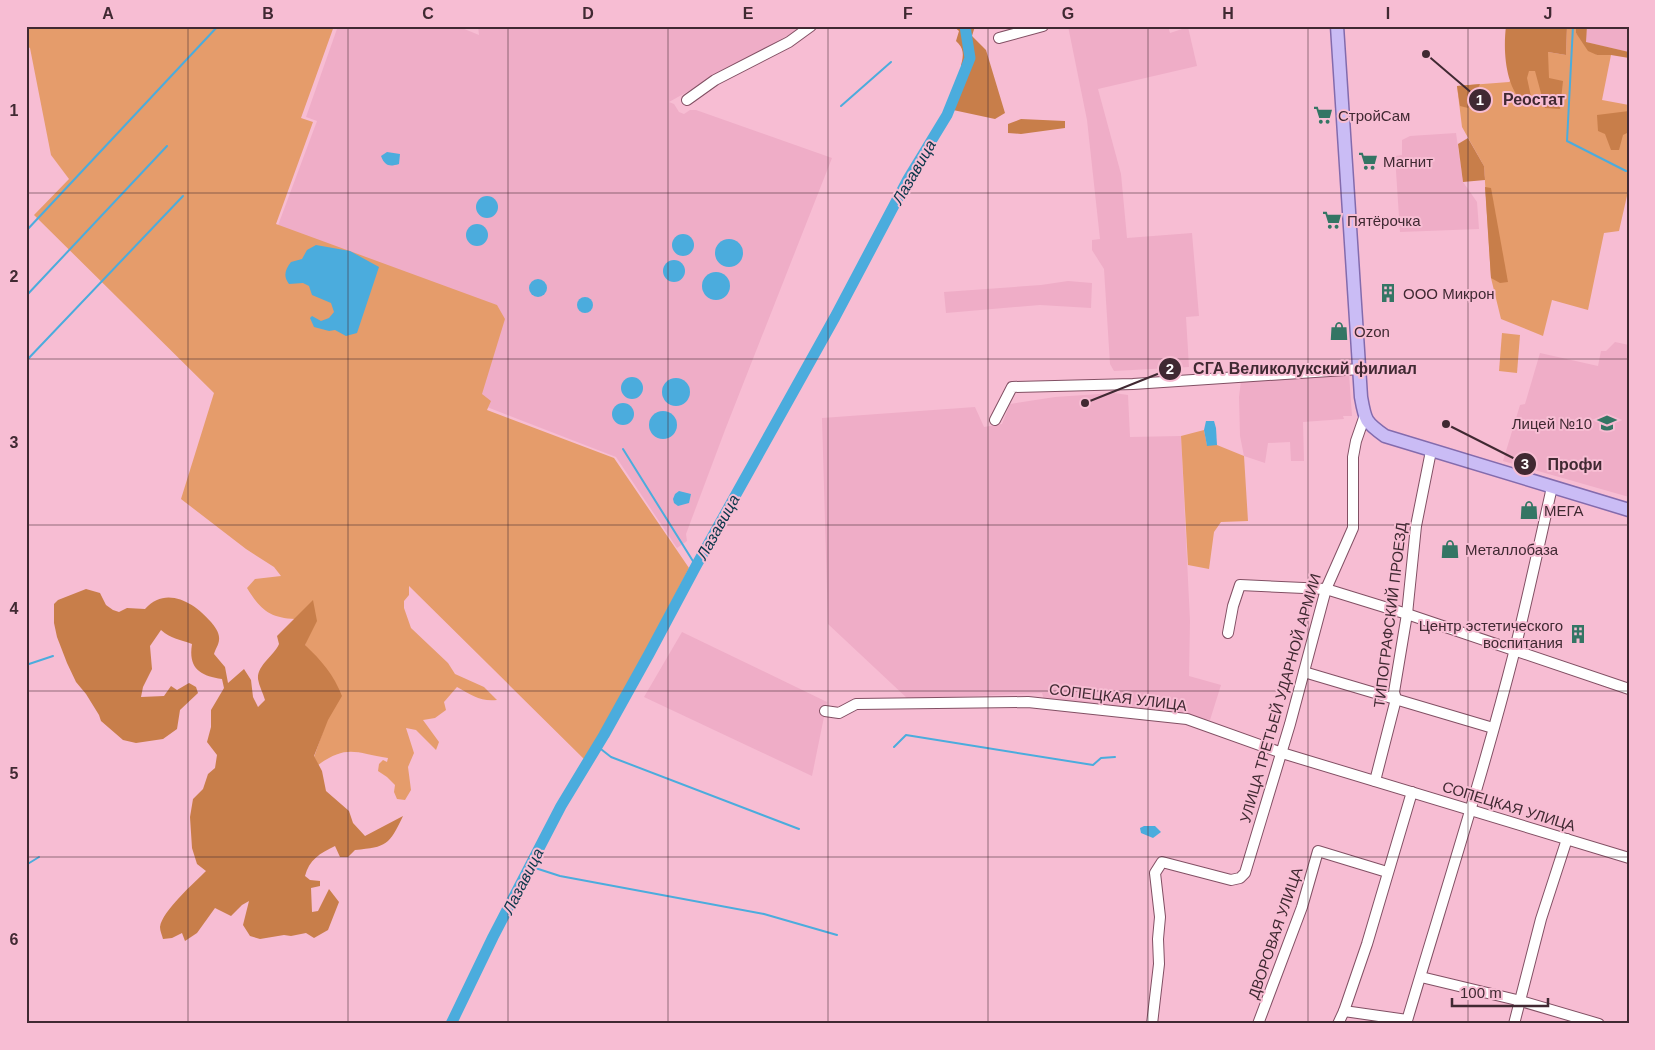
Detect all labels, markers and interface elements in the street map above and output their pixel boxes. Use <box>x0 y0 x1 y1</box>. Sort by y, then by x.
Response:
text: A <box>102 5 114 22</box>
text: B <box>262 5 274 22</box>
text: C <box>422 5 434 22</box>
text: D <box>582 5 594 22</box>
text: E <box>743 5 754 22</box>
text: F <box>903 5 913 22</box>
text: G <box>1062 5 1074 22</box>
text: H <box>1222 5 1234 22</box>
text: I <box>1386 5 1390 22</box>
text: J <box>1544 5 1552 22</box>
callout: Реостат <box>1467 84 1575 115</box>
text: 1 <box>1476 91 1484 108</box>
text: Реостат <box>1503 91 1565 108</box>
text: 1 <box>10 102 19 119</box>
supermarket icon: СтройСам <box>1312 104 1334 126</box>
place label: СтройСам <box>1338 107 1410 124</box>
water label: Лазавица <box>888 137 939 208</box>
supermarket icon: Магнит <box>1357 150 1379 172</box>
place label: Магнит <box>1383 153 1433 170</box>
supermarket icon: Пятёрочка <box>1321 209 1343 231</box>
place label: Пятёрочка <box>1347 212 1421 229</box>
text: 2 <box>10 268 19 285</box>
building icon: ООО Микрон <box>1377 282 1399 304</box>
place label: ООО Микрон <box>1403 285 1495 302</box>
shop icon: Ozon <box>1328 320 1350 342</box>
place label: Ozon <box>1354 323 1390 340</box>
callout: СГА Великолукский филиал <box>1158 353 1426 384</box>
text: 2 <box>1166 360 1174 377</box>
text: СГА Великолукский филиал <box>1193 360 1417 377</box>
school or university icon: Лицей №10 <box>1596 412 1618 434</box>
place label: Лицей №10 <box>1512 415 1592 432</box>
text: 3 <box>10 434 19 451</box>
callout: Профи <box>1513 448 1613 479</box>
text: 3 <box>1521 455 1529 472</box>
text: Профи <box>1548 456 1602 473</box>
water label: Лазавица <box>693 492 743 563</box>
shop icon: МЕГА <box>1518 499 1540 521</box>
place label: МЕГА <box>1544 502 1584 519</box>
street label: ТИПОГРАФСКИЙ ПРОЕЗД <box>1370 521 1410 709</box>
shop icon: Металлобаза <box>1439 538 1461 560</box>
place label: Металлобаза <box>1465 541 1559 558</box>
street label: УЛИЦА ТРЕТЬЕЙ УДАРНОЙ АРМИИ <box>1236 571 1324 825</box>
text: 4 <box>10 600 19 617</box>
place label: Центр эстетического воспитания <box>1419 617 1563 651</box>
building icon: Центр эстетического воспитания <box>1567 623 1589 645</box>
street label: СОПЕЦКАЯ УЛИЦА <box>1048 680 1188 714</box>
text: 5 <box>10 765 19 782</box>
street label: СОПЕЦКАЯ УЛИЦА <box>1440 778 1578 834</box>
water label: Лазавица <box>499 845 547 917</box>
street label: ДВОРОВАЯ УЛИЦА <box>1245 865 1305 1001</box>
text: 6 <box>10 931 19 948</box>
scale bar <box>1452 975 1549 1007</box>
text: 100 m <box>1460 984 1502 1001</box>

